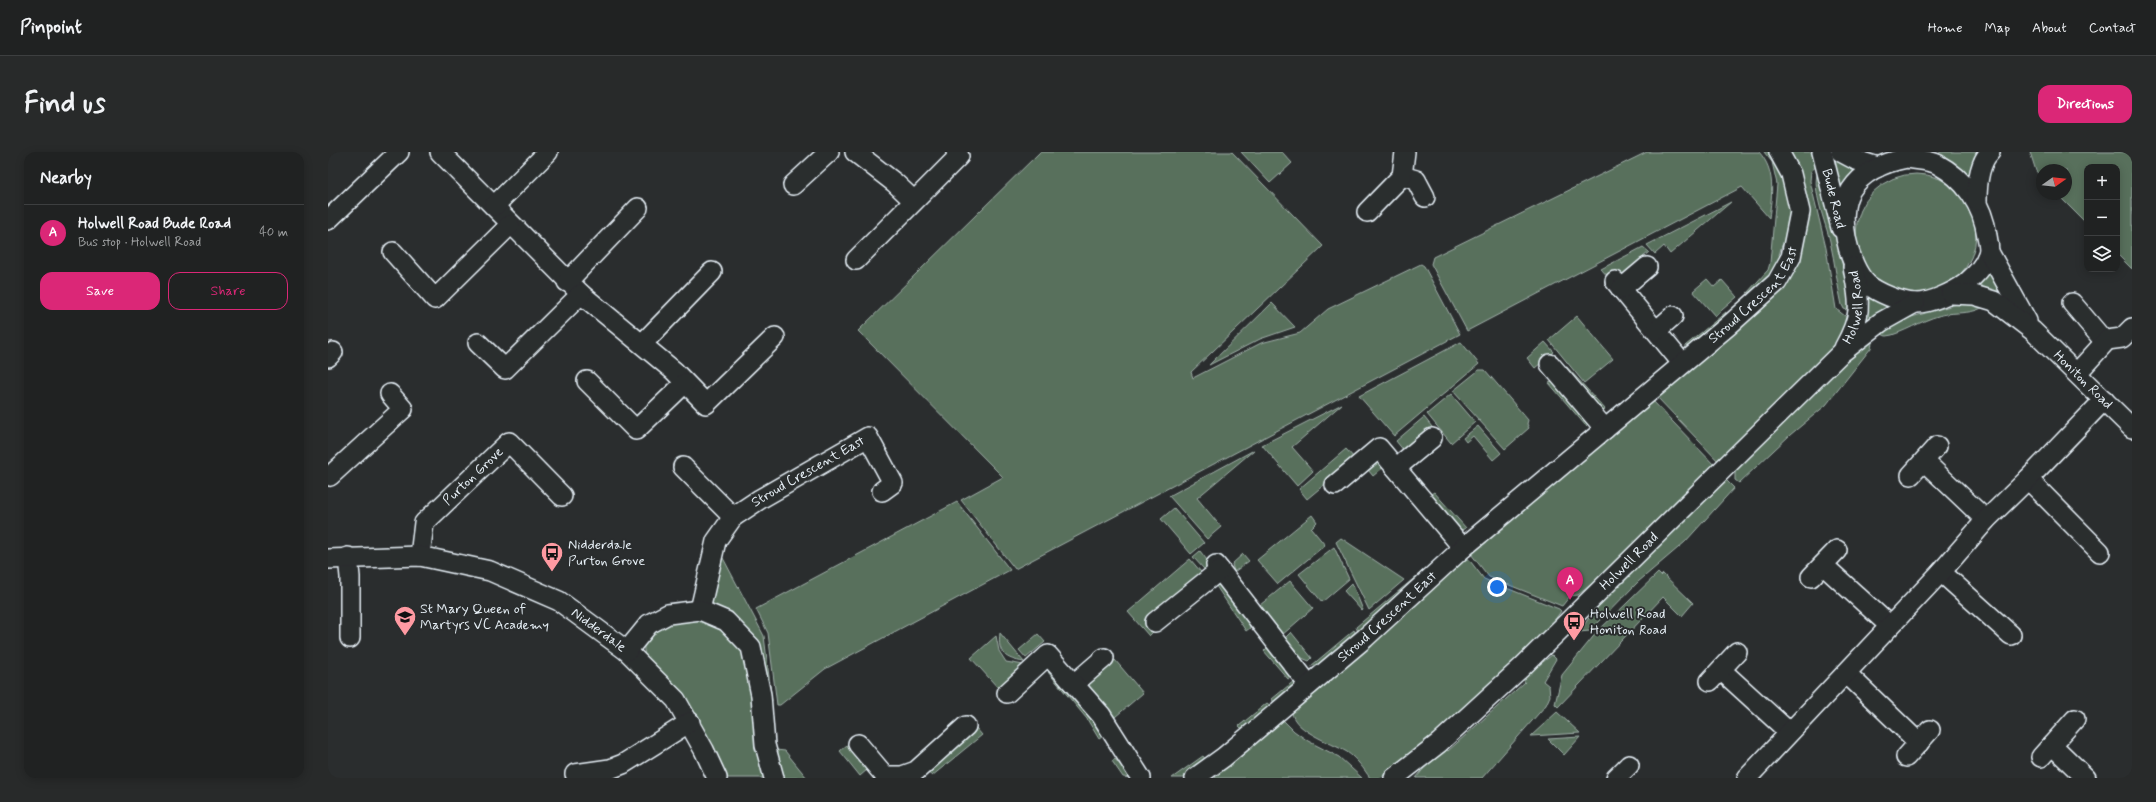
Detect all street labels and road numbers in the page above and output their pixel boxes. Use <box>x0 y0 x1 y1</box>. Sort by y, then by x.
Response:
street label: Bude Road <box>1818 167 1850 230</box>
street label: Stroud Crescent East <box>1705 245 1802 348</box>
street label: Holwell Road <box>1839 269 1867 347</box>
street label: Honiton Road <box>2049 347 2117 413</box>
street label: Stroud Crescent East <box>748 432 868 511</box>
street label: Purton Grove <box>439 443 507 509</box>
street label: Holwell Road <box>1596 529 1662 594</box>
street label: Stroud Crescent East <box>1334 567 1441 666</box>
street label: Nidderdale <box>567 604 630 656</box>

